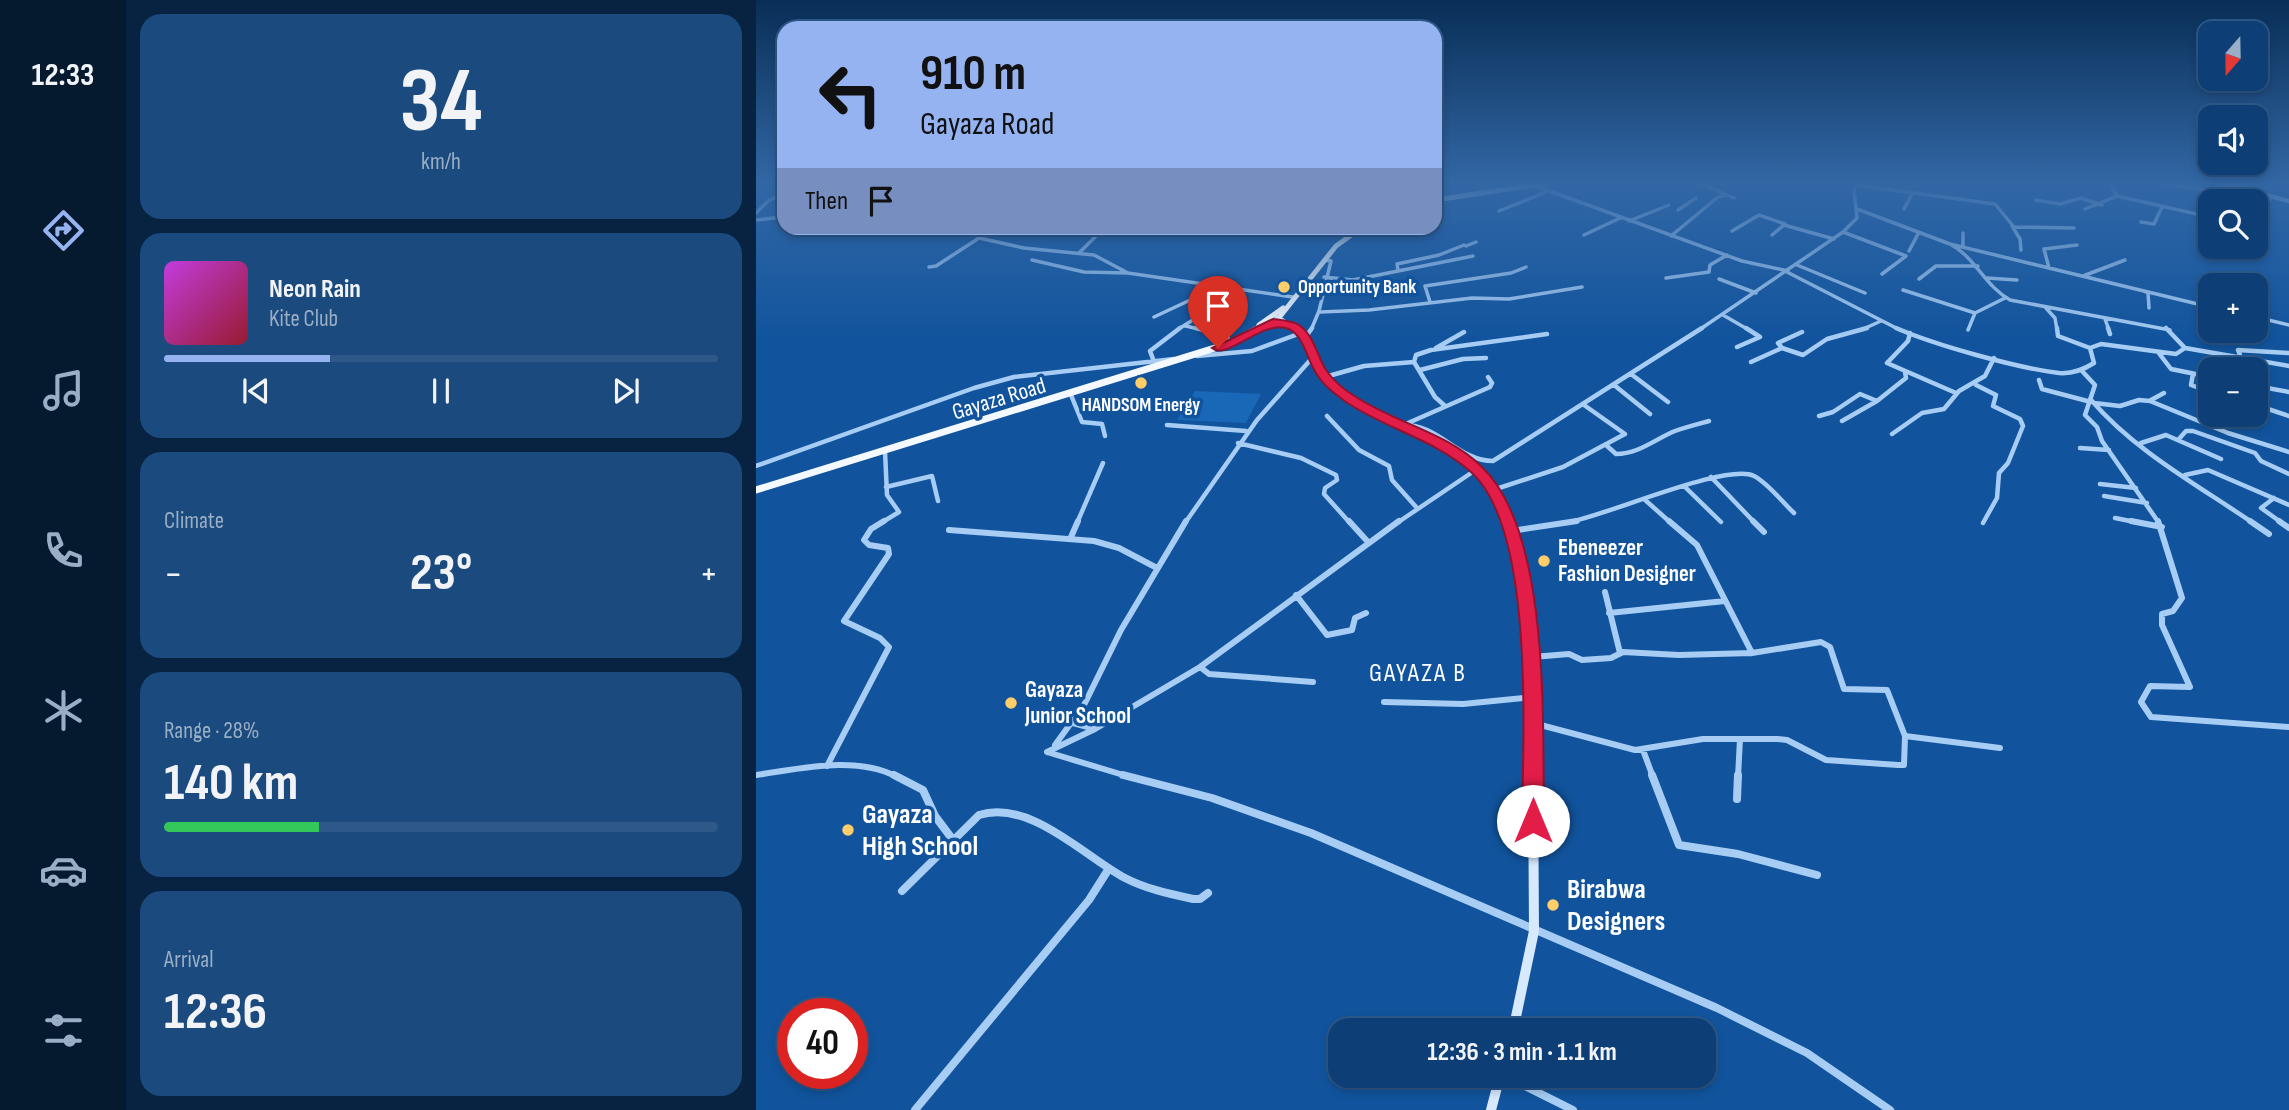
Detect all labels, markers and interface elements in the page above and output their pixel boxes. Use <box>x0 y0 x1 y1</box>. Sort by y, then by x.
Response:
north arrow <box>2198 21 2268 91</box>
map controls <box>2198 21 2268 427</box>
text: 910 m <box>920 45 1026 104</box>
text: 34 <box>399 48 483 157</box>
icon: left <box>805 49 896 140</box>
text: 12:33 <box>32 56 94 95</box>
text: Gayaza Road <box>920 105 1054 144</box>
button: sound <box>2198 105 2268 175</box>
text: km/h <box>421 148 461 176</box>
icon: arrive <box>862 182 900 220</box>
text: Then <box>805 186 848 217</box>
button: search <box>2198 189 2268 259</box>
icon: directions <box>39 206 88 255</box>
button: + <box>2198 273 2268 343</box>
text: Neon Rain <box>269 274 361 305</box>
pin <box>1188 276 1248 348</box>
place label: Opportunity Bank <box>1298 276 1416 299</box>
marker: Opportunity Bank <box>1276 279 1292 295</box>
icon: arrive <box>1199 287 1237 325</box>
text: Kite Club <box>269 305 338 333</box>
button: − <box>2198 357 2268 427</box>
icon: music <box>39 366 88 415</box>
icon: previous <box>237 372 275 410</box>
icon: pause <box>422 372 460 410</box>
icon: next <box>607 372 645 410</box>
street label: Gayaza Road <box>949 372 1049 426</box>
marker: HANDSOM Energy <box>1133 375 1149 391</box>
place label: HANDSOM Energy <box>1082 394 1200 417</box>
text: Climate <box>164 507 224 535</box>
icon: phone <box>39 526 88 575</box>
place label: Ebeneezer Fashion Designer <box>1558 534 1696 588</box>
text: 23° <box>410 542 472 605</box>
text: − <box>164 552 183 597</box>
text: + <box>699 552 718 597</box>
marker: Ebeneezer Fashion Designer <box>1536 553 1552 569</box>
district label: GAYAZA B <box>1369 658 1467 689</box>
place label: Gayaza Junior School <box>1024 676 1131 730</box>
icon: climate <box>39 686 88 735</box>
marker: Gayaza Junior School <box>1003 695 1019 711</box>
text: Range · 28% <box>164 717 259 745</box>
text: 140 km <box>164 752 298 815</box>
position arrow <box>1496 784 1570 858</box>
place label: Gayaza High School <box>862 798 978 863</box>
marker: Gayaza High School <box>840 822 856 838</box>
icon: car <box>39 846 88 895</box>
place label: Birabwa Designers <box>1567 873 1665 938</box>
marker: Birabwa Designers <box>1545 897 1561 913</box>
text: Arrival <box>164 946 213 974</box>
text: 12:36 <box>164 981 267 1044</box>
speed limit sign: 40 <box>777 998 868 1089</box>
icon: filters <box>39 1006 88 1055</box>
text: 12:36 · 3 min · 1.1 km <box>1427 1037 1617 1068</box>

